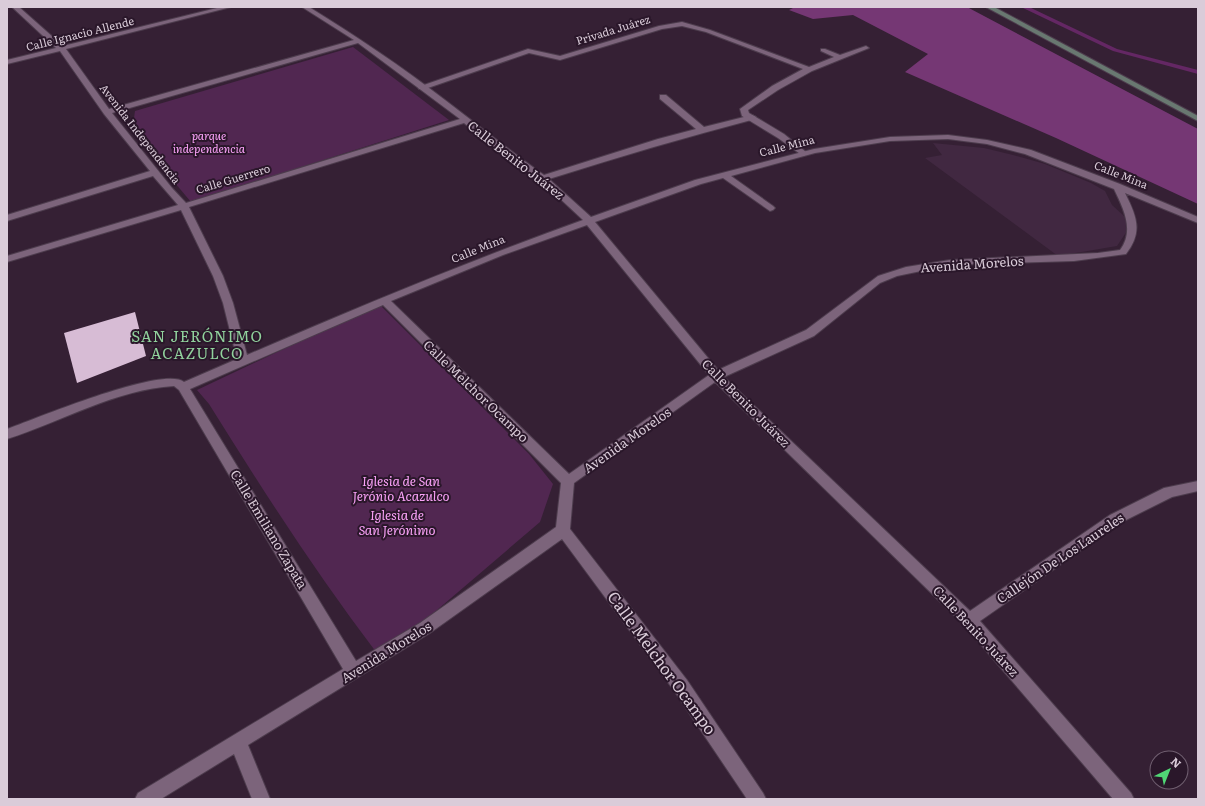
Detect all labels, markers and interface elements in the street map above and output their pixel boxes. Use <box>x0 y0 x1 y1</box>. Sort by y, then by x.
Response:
street label: Privada Juárez <box>574 10 652 48</box>
street label: Calle Ignacio Allende <box>24 12 136 54</box>
street label: Avenida Independencia <box>97 80 185 187</box>
street label: Calle Benito Juárez <box>464 116 569 203</box>
park label: parque independencia <box>173 127 246 156</box>
street label: Calle Mina <box>757 130 816 160</box>
street label: Calle Mina <box>1092 156 1151 192</box>
street label: Calle Guerrero <box>194 159 272 197</box>
street label: Calle Mina <box>448 230 507 266</box>
street label: Avenida Morelos <box>920 250 1024 277</box>
district label: SAN JERÓNIMO ACAZULCO <box>131 324 263 364</box>
street label: Calle Melchor Ocampo <box>419 335 534 446</box>
street label: Calle Benito Juárez <box>698 354 795 451</box>
street label: Avenida Morelos <box>579 402 675 477</box>
street label: Calle Emiliano Zapata <box>226 466 312 592</box>
park label: Iglesia de San Jerónio Acazulco <box>352 471 450 505</box>
park label: Iglesia de San Jerónimo <box>358 505 436 539</box>
street label: Callejón De Los Laureles <box>992 508 1127 607</box>
street label: Calle Benito Juárez <box>929 581 1024 680</box>
street label: Calle Melchor Ocampo <box>602 586 723 739</box>
street label: Avenida Morelos <box>337 616 435 687</box>
north arrow <box>1149 750 1189 790</box>
text: N <box>1168 753 1185 771</box>

